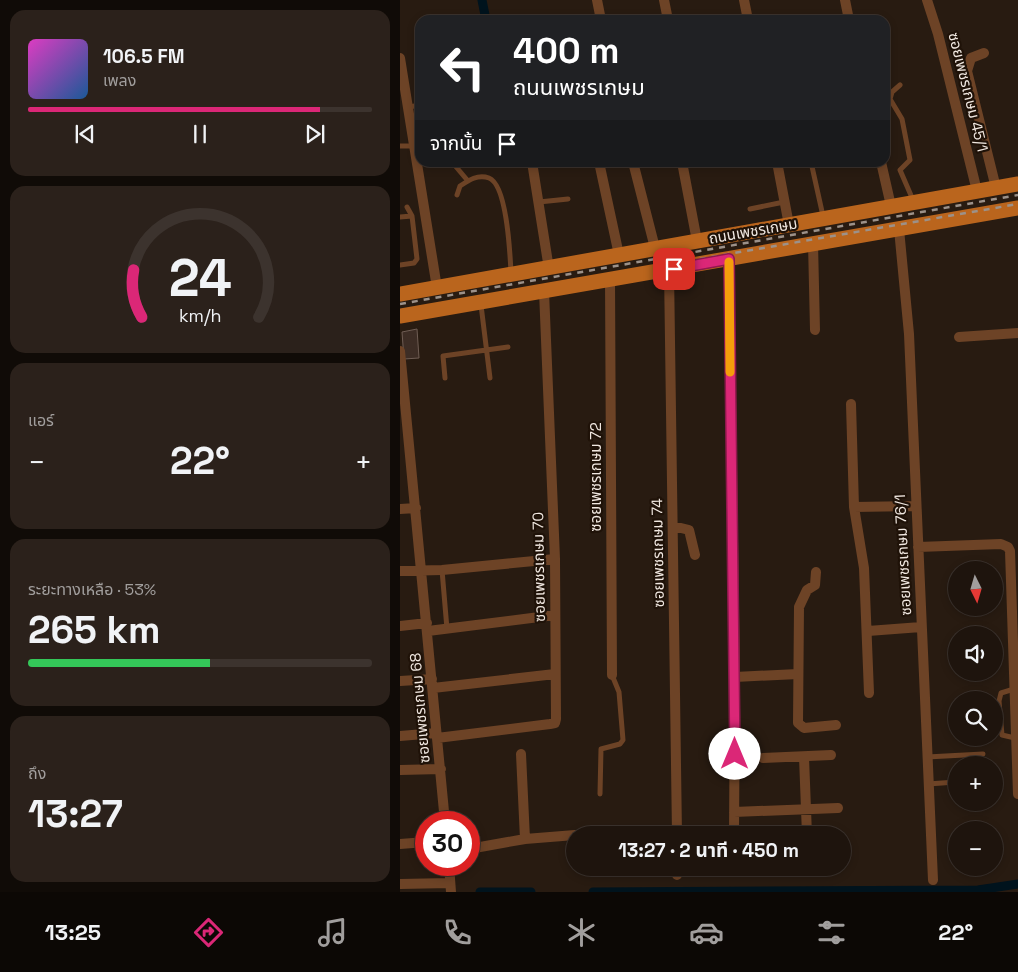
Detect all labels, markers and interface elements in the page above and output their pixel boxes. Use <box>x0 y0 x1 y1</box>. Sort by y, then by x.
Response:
text: 400 m <box>513 29 619 73</box>
street label: ซอยเพชรเกษม 45/1 <box>944 30 992 154</box>
icon: left <box>430 35 495 100</box>
text: 106.5 FM <box>103 44 184 69</box>
text: เพลง <box>103 70 136 91</box>
text: ถนนเพชรเกษม <box>513 73 645 101</box>
icon: previous <box>71 120 99 148</box>
icon: pause <box>186 120 214 148</box>
icon: next <box>301 120 329 148</box>
icon: arrive <box>493 130 521 158</box>
text: จากนั้น <box>430 131 483 156</box>
street label: ถนนเพชรเกษม <box>707 213 799 248</box>
text: 24 <box>168 245 232 311</box>
pin <box>653 248 695 290</box>
icon: arrive <box>660 255 688 283</box>
text: km/h <box>179 304 221 327</box>
text: แอร์ <box>28 410 54 431</box>
street label: ซอยเพชรเกษม 72 <box>586 422 605 532</box>
text: 22° <box>170 437 230 485</box>
text: − <box>28 444 45 480</box>
text: + <box>355 444 372 480</box>
street label: ซอยเพชรเกษม 76/1 <box>890 494 915 616</box>
street label: ซอยเพชรเกษม 74 <box>647 498 668 608</box>
street label: ซอยเพชรเกษม 70 <box>528 512 549 622</box>
north arrow <box>948 561 1002 616</box>
map controls <box>948 561 1003 876</box>
text: ระยะทางเหลือ · 53% <box>28 579 156 600</box>
text: 265 km <box>28 606 160 654</box>
button: sound <box>948 626 1003 681</box>
street label: ซอยเพชรเกษม 68 <box>405 652 434 764</box>
button: search <box>948 691 1003 746</box>
position arrow <box>708 727 760 779</box>
button: + <box>948 756 1003 811</box>
text: ถึง <box>28 763 46 784</box>
text: 13:27 <box>28 790 123 838</box>
speed limit sign: 30 <box>415 811 480 876</box>
button: − <box>948 821 1003 876</box>
text: 13:27 · 2 นาที · 450 m <box>618 838 799 863</box>
icon: directions <box>191 915 226 950</box>
icon: music <box>315 915 350 950</box>
icon: phone <box>440 915 475 950</box>
icon: climate <box>564 915 599 950</box>
icon: car <box>689 915 724 950</box>
icon: filters <box>814 915 849 950</box>
text: 13:25 <box>45 918 101 946</box>
text: 22° <box>938 918 973 946</box>

